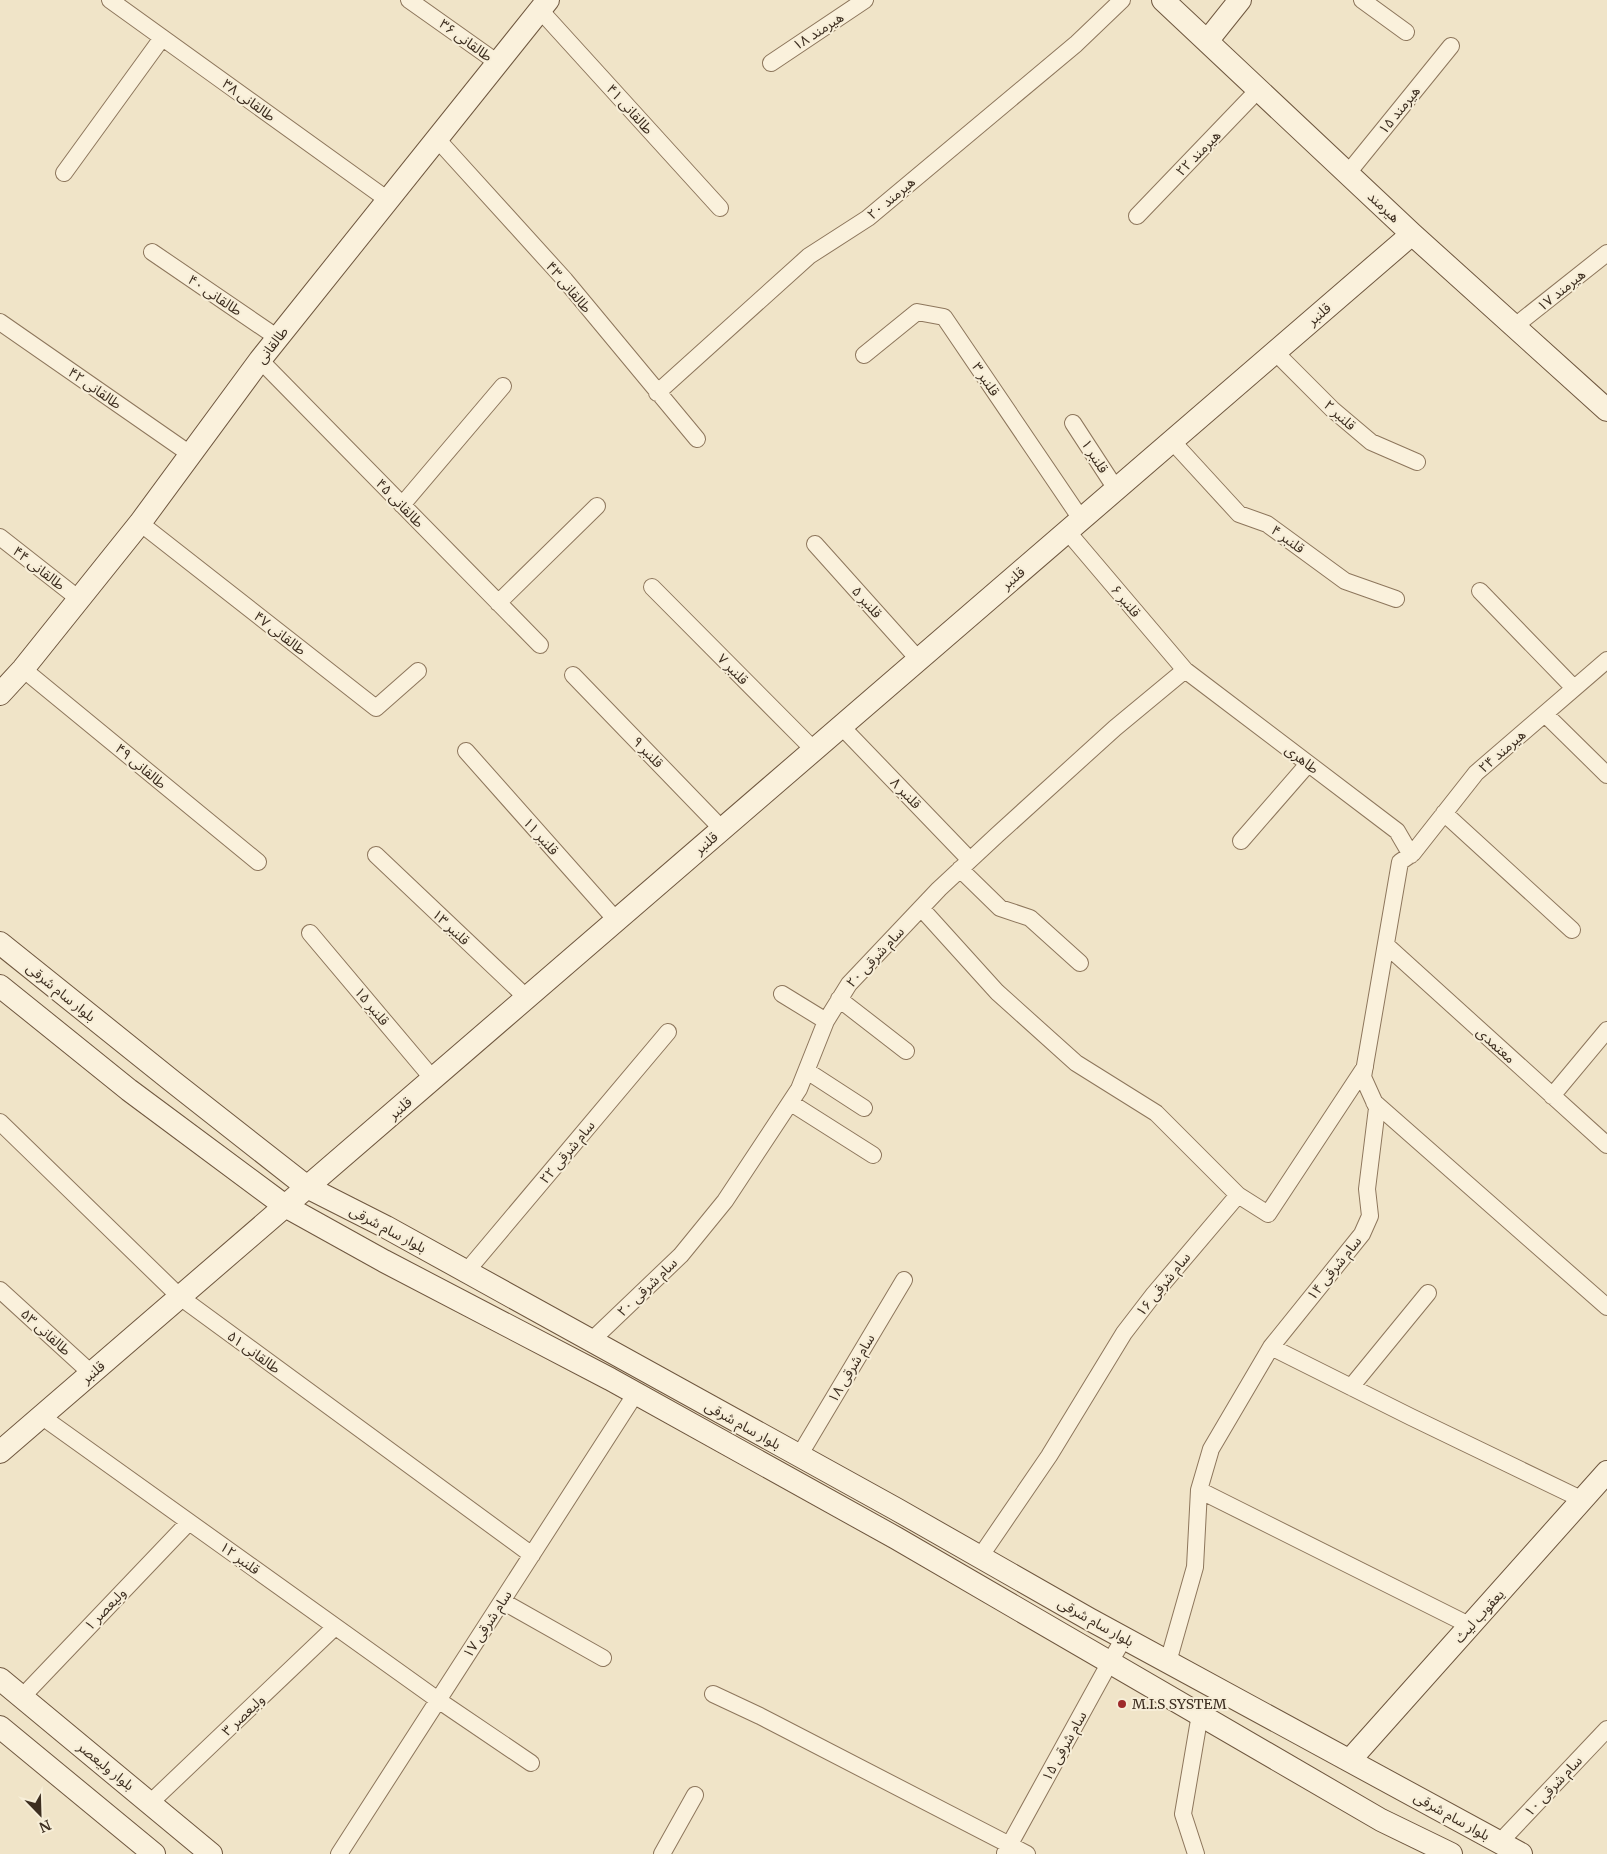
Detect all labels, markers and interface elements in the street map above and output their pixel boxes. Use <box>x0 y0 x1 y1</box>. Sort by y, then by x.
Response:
street label: هیرمند ۱۸ <box>789 8 847 54</box>
street label: طالقانی ۳۶ <box>436 15 496 65</box>
street label: طالقانی ۳۸ <box>219 75 279 125</box>
street label: طالقانی ۴۱ <box>603 80 657 138</box>
street label: هیرمند ۱۵ <box>1374 82 1424 138</box>
street label: هیرمند ۲۲ <box>1172 126 1224 180</box>
street label: هیرمند ۲۰ <box>863 173 919 223</box>
street label: هیرمند <box>1364 188 1404 226</box>
street label: طالقانی ۴۳ <box>542 258 596 316</box>
street label: هیرمند ۱۷ <box>1533 265 1589 315</box>
street label: طالقانی ۴۰ <box>184 270 246 320</box>
street label: قلنبر <box>1303 299 1335 330</box>
street label: طالقانی <box>252 323 292 367</box>
street label: قلنبر ۳ <box>968 359 1004 399</box>
street label: طالقانی ۴۲ <box>65 363 125 413</box>
street label: قلنبر ۲ <box>1320 396 1360 434</box>
street label: قلنبر ۱ <box>1077 436 1113 476</box>
street label: طالقانی ۴۵ <box>372 475 428 531</box>
street label: قلنبر ۴ <box>1268 521 1308 557</box>
street label: طالقانی ۴۴ <box>9 542 69 594</box>
street label: قلنبر <box>997 563 1029 594</box>
street label: قلنبر ۶ <box>1107 581 1145 621</box>
street label: قلنبر ۵ <box>848 582 886 622</box>
street label: طالقانی ۴۷ <box>250 607 310 659</box>
street label: قلنبر ۷ <box>714 650 752 688</box>
street label: هیرمند ۲۴ <box>1475 725 1529 777</box>
street label: قلنبر ۹ <box>629 732 667 772</box>
street label: طالقانی ۴۹ <box>112 739 170 793</box>
street label: طاهری <box>1281 740 1323 778</box>
street label: قلنبر ۸ <box>887 773 925 813</box>
street label: قلنبر ۱۱ <box>519 813 563 859</box>
street label: قلنبر <box>690 828 722 859</box>
street label: قلنبر ۱۳ <box>428 905 474 949</box>
street label: سام شرقی ۲۰ <box>842 923 909 993</box>
street label: بلوار سام شرقی <box>21 959 100 1027</box>
street label: قلنبر ۱۵ <box>351 983 393 1029</box>
street label: معتمدی <box>1473 1023 1519 1067</box>
street label: قلنبر <box>384 1093 416 1124</box>
street label: سام شرقی ۲۲ <box>535 1117 600 1189</box>
street label: بلوار سام شرقی <box>346 1201 430 1259</box>
street label: سام شرقی ۱۴ <box>1303 1232 1367 1305</box>
street label: سام شرقی ۱۶ <box>1132 1248 1196 1321</box>
street label: سام شرقی ۲۰ <box>613 1254 682 1322</box>
street label: طالقانی ۵۳ <box>17 1305 75 1359</box>
street label: طالقانی ۵۱ <box>224 1327 284 1377</box>
street label: سام شرقی ۱۸ <box>823 1330 880 1407</box>
street label: قلنبر <box>77 1357 109 1388</box>
street label: بلوار سام شرقی <box>701 1397 784 1455</box>
street label: قلنبر ۱۲ <box>217 1538 263 1578</box>
street label: ولیعصر ۱ <box>80 1584 130 1634</box>
street label: یعقوب لیث <box>1450 1585 1508 1647</box>
street label: سام شرقی ۱۷ <box>458 1587 517 1662</box>
street label: بلوار سام شرقی <box>1054 1594 1137 1652</box>
street label: ولیعصر ۳ <box>218 1690 268 1740</box>
place label: M.I.S SYSTEM <box>1132 1695 1227 1713</box>
marker: M.I.S SYSTEM <box>1116 1698 1128 1710</box>
street label: سام شرقی ۱۵ <box>1037 1708 1092 1785</box>
street label: بلوار ولیعصر <box>73 1737 138 1794</box>
street label: سام شرقی ۱۰ <box>1520 1752 1587 1822</box>
street label: بلوار سام شرقی <box>1410 1788 1493 1846</box>
north arrow <box>15 1789 65 1839</box>
text: N <box>36 1816 54 1836</box>

